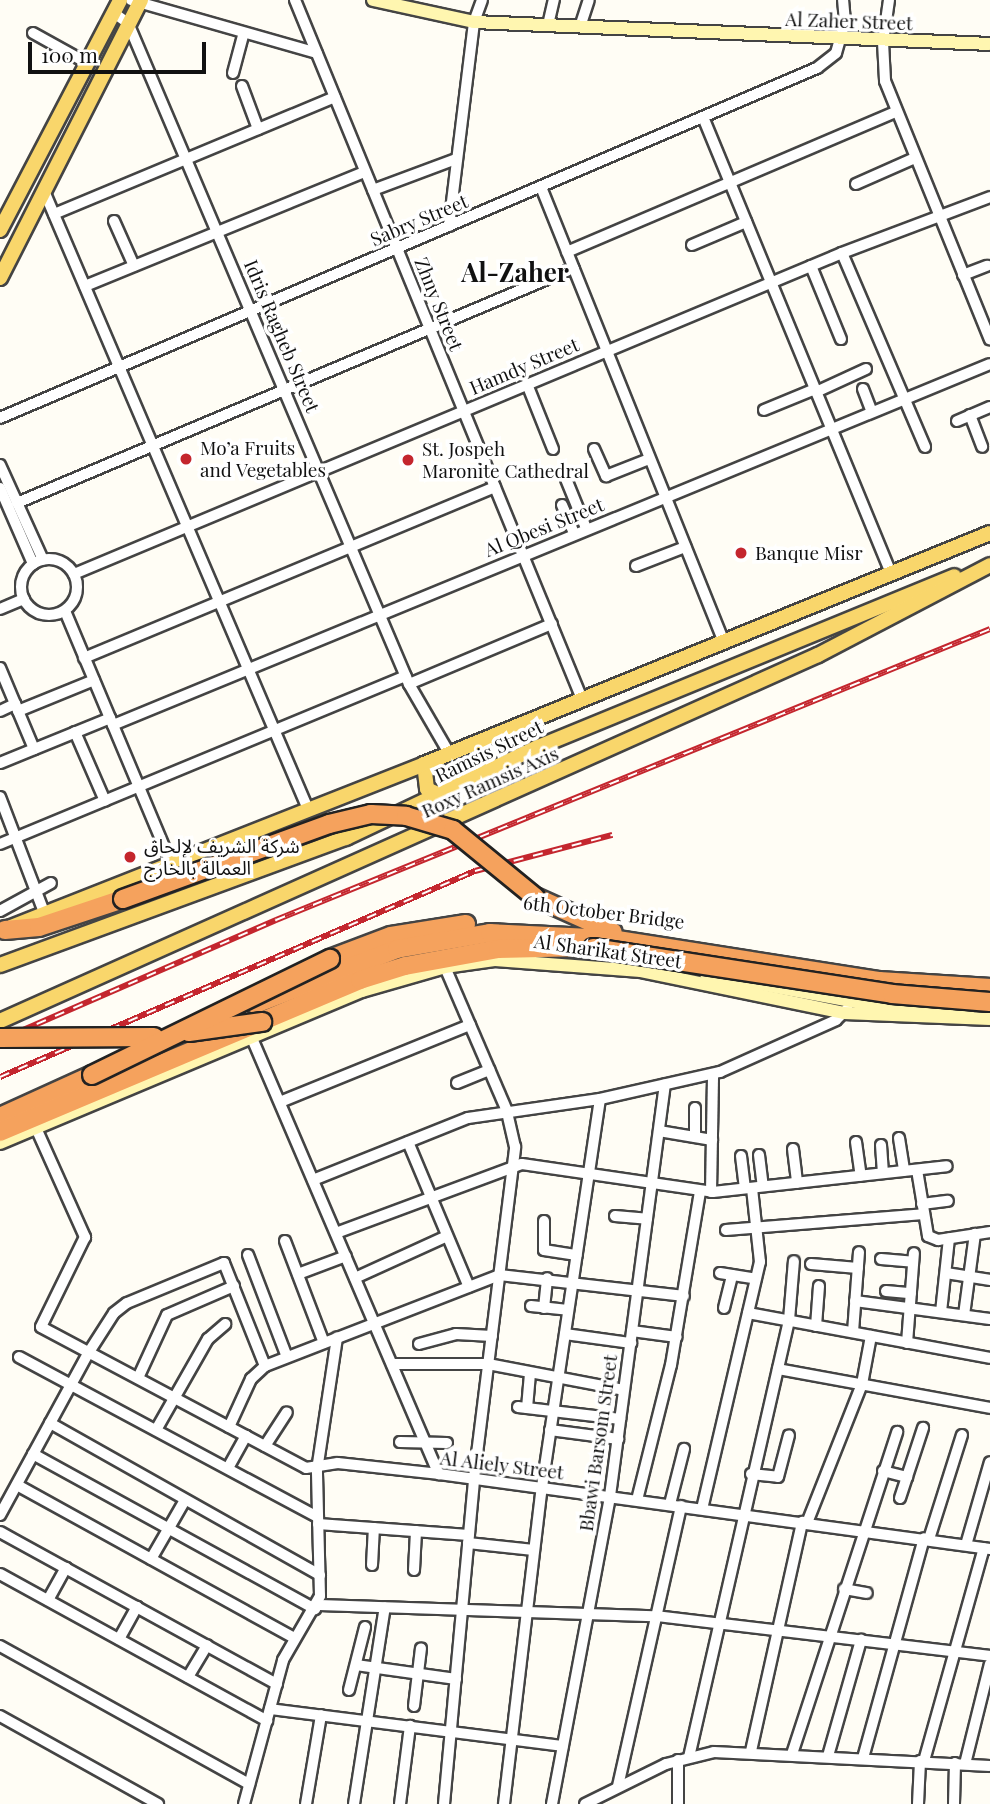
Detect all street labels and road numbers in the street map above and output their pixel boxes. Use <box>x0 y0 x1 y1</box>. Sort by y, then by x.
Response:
street label: Al Zaher Street <box>785 7 913 35</box>
street label: Sabry Street <box>367 189 471 251</box>
street label: Zhny Street <box>410 254 468 354</box>
street label: Idris Ragheb Street <box>240 256 324 416</box>
street label: Hamdy Street <box>466 333 582 399</box>
street label: Al Qbesi Street <box>481 493 607 561</box>
street label: Ramsis Street <box>431 715 547 787</box>
street label: Roxy Ramsis Axis <box>418 741 562 823</box>
street label: 6th October Bridge <box>522 891 686 933</box>
street label: Al Sharikat Street <box>533 929 683 973</box>
street label: Bbawi Barsom Street <box>574 1353 622 1533</box>
street label: Al Aliely Street <box>438 1446 566 1484</box>

